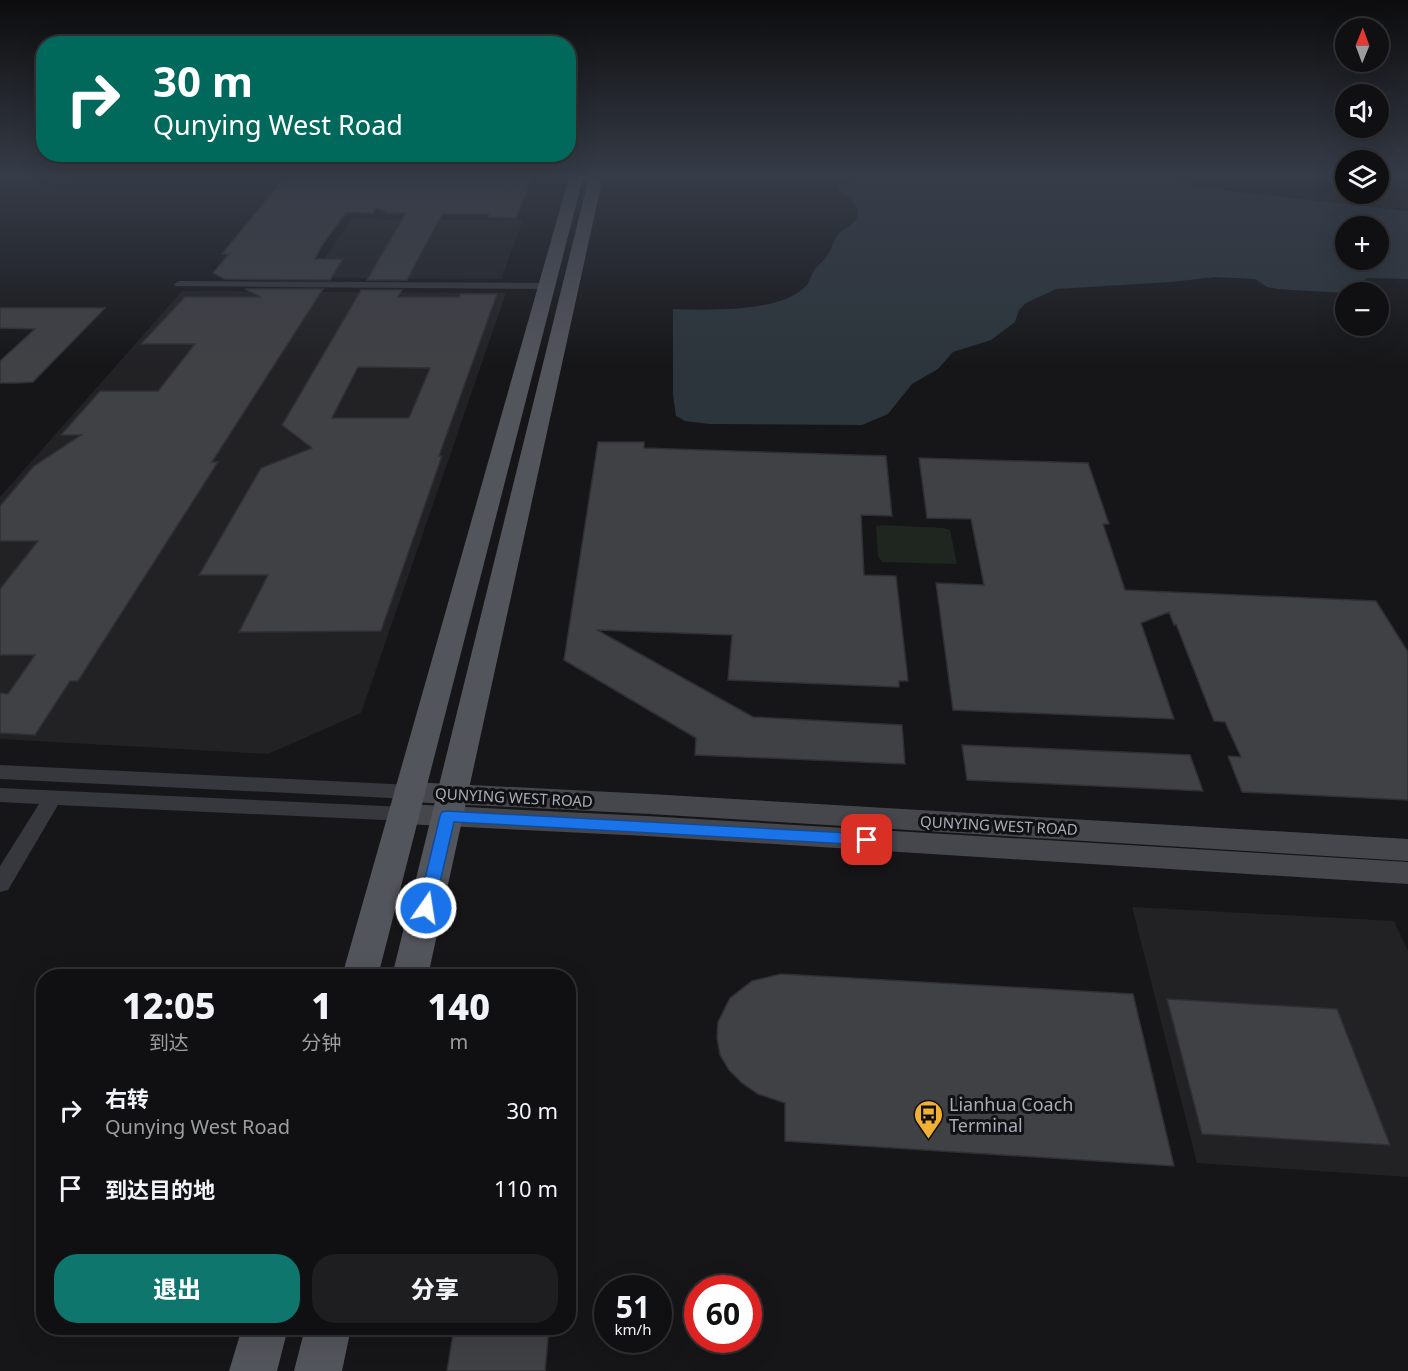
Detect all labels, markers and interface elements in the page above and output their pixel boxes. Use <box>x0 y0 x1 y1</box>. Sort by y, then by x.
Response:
north arrow <box>1335 18 1389 72</box>
map controls <box>1335 18 1389 336</box>
text: 30 m <box>153 52 253 109</box>
icon: right <box>54 60 132 138</box>
button: sound <box>1335 84 1389 138</box>
text: Qunying West Road <box>153 106 403 143</box>
button: layers <box>1335 150 1389 204</box>
button: + <box>1335 216 1389 270</box>
button: − <box>1335 282 1389 336</box>
street label: QUNYING WEST ROAD <box>435 783 593 811</box>
street label: QUNYING WEST ROAD <box>920 811 1078 839</box>
pin <box>841 814 892 865</box>
icon: arrive <box>850 823 883 856</box>
position arrow <box>394 876 458 940</box>
text: 12:05 <box>122 981 216 1030</box>
text: 1 <box>311 981 332 1030</box>
text: 140 <box>428 982 490 1031</box>
text: m <box>449 1028 468 1055</box>
text: 到达 <box>149 1029 189 1056</box>
text: 分钟 <box>302 1029 342 1056</box>
text: 右转 <box>105 1083 149 1113</box>
place label: Lianhua Coach Terminal <box>949 1092 1073 1137</box>
icon: right <box>54 1094 87 1127</box>
text: 30 m <box>507 1095 558 1125</box>
bus stop icon: Lianhua Coach Terminal <box>912 1098 944 1140</box>
text: Qunying West Road <box>105 1113 290 1140</box>
icon: arrive <box>54 1172 87 1205</box>
text: 110 m <box>494 1173 558 1203</box>
text: 到达目的地 <box>105 1174 215 1204</box>
button: 退出 <box>54 1254 300 1323</box>
button: 分享 <box>312 1254 558 1323</box>
speed limit sign: 60 <box>684 1275 762 1353</box>
text: 51 <box>616 1286 650 1327</box>
text: km/h <box>615 1319 651 1339</box>

